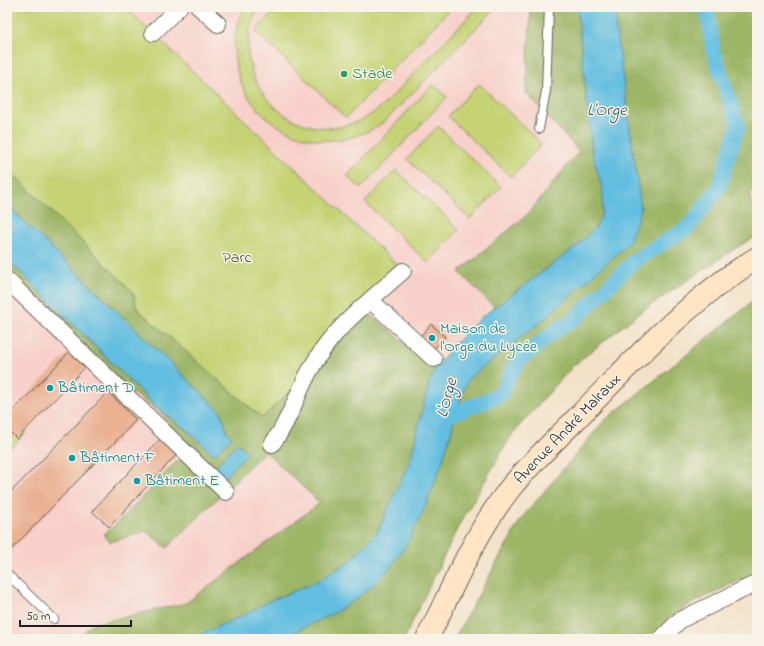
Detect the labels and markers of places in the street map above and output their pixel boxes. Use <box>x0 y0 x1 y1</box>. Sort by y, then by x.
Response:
place label: Stade <box>352 62 393 86</box>
marker: Stade <box>339 69 349 79</box>
place label: Maison de l'Orge du Lycée <box>440 317 538 359</box>
marker: Maison de l'Orge du Lycée <box>427 333 437 343</box>
place label: Bâtiment D <box>57 376 134 400</box>
marker: Bâtiment D <box>45 383 55 393</box>
place label: Bâtiment F <box>79 446 156 470</box>
marker: Bâtiment F <box>67 453 77 463</box>
place label: Bâtiment E <box>144 469 219 493</box>
marker: Bâtiment E <box>132 476 142 486</box>

